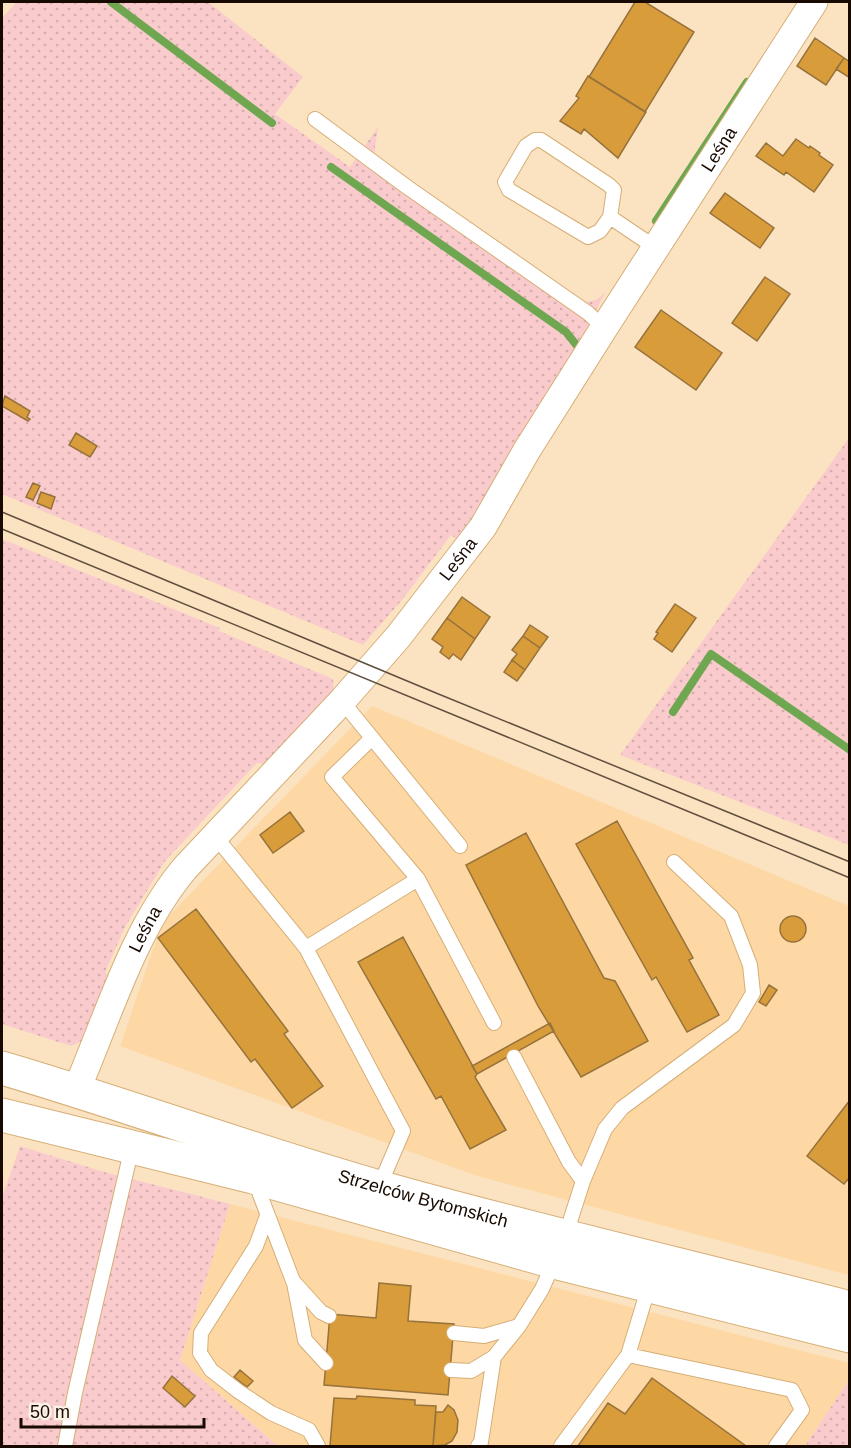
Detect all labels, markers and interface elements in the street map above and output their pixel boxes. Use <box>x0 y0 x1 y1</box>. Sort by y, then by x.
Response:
street label: Leśna <box>697 122 741 175</box>
street label: Leśna <box>435 533 482 585</box>
street label: Leśna <box>125 902 166 955</box>
street label: Strzelców Bytomskich <box>336 1166 510 1231</box>
scale bar <box>21 1391 204 1429</box>
text: 50 m <box>30 1402 70 1422</box>

